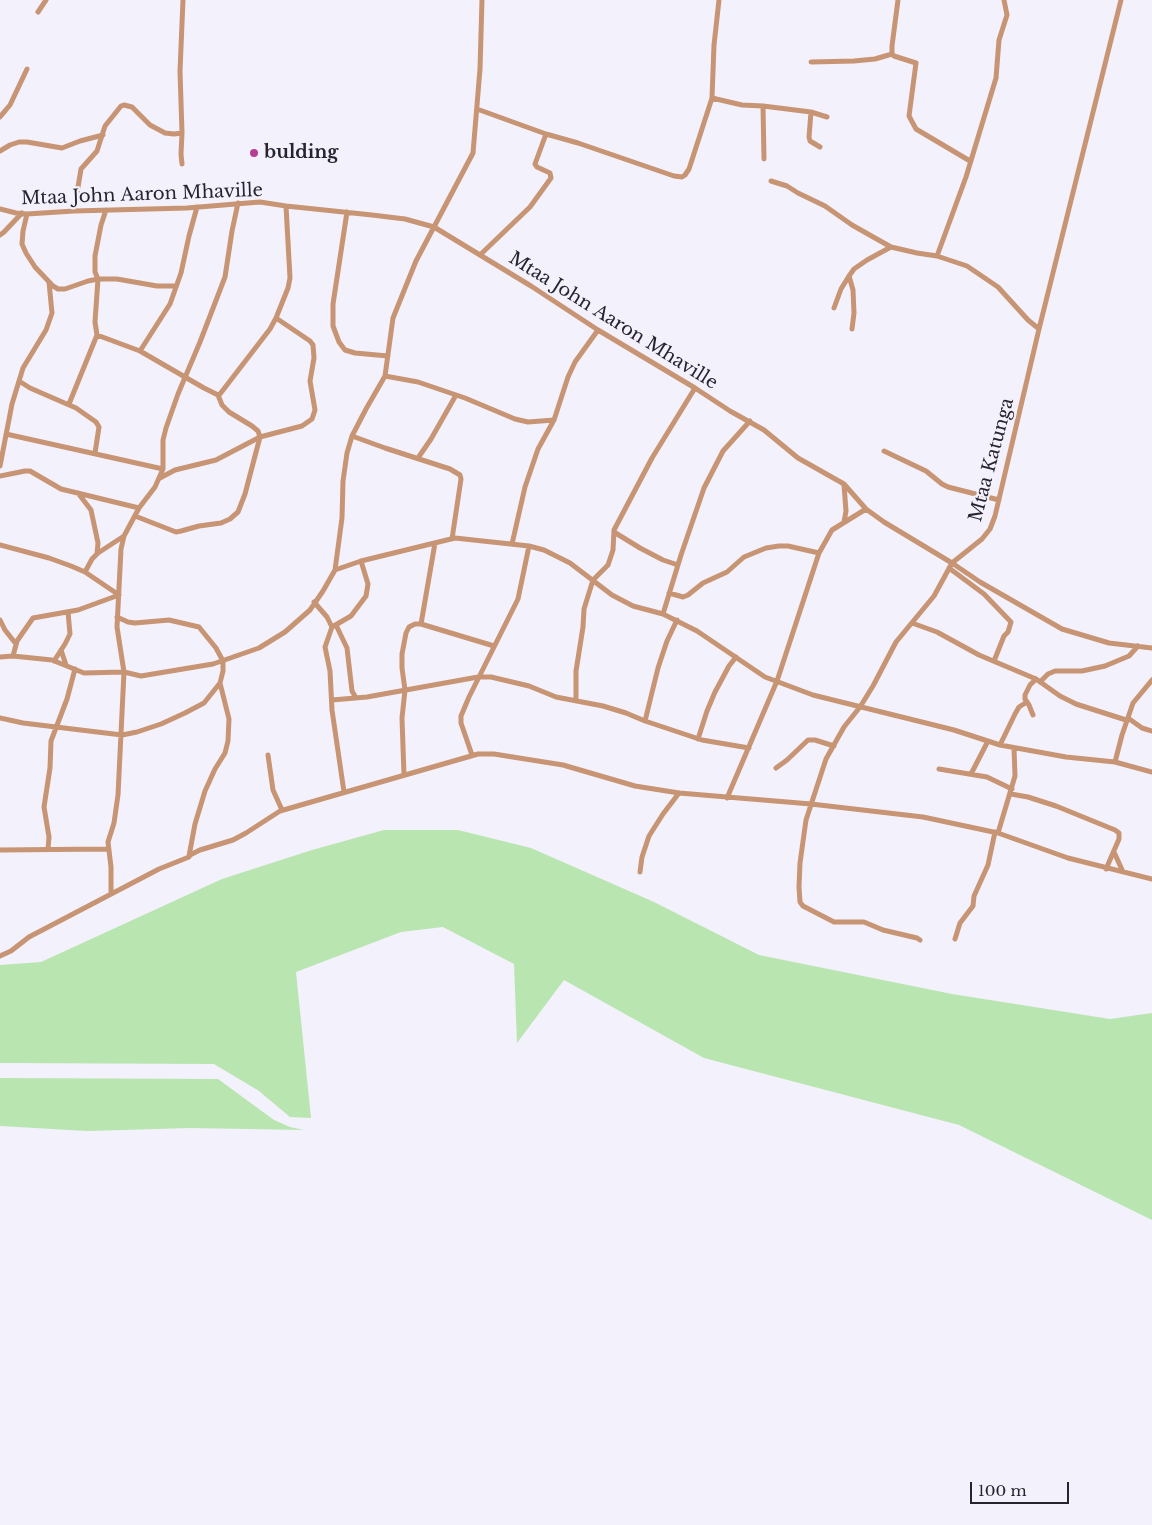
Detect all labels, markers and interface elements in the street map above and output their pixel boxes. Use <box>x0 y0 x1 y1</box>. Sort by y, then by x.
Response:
place label: bulding <box>264 142 338 164</box>
marker: bulding <box>248 147 260 159</box>
street label: Mtaa John Aaron Mhaville <box>21 180 263 210</box>
street label: Mtaa John Aaron Mhaville <box>505 248 721 394</box>
street label: Mtaa Katunga <box>965 396 1019 524</box>
scale bar <box>972 1472 1071 1504</box>
text: 100 m <box>978 1481 1027 1500</box>

